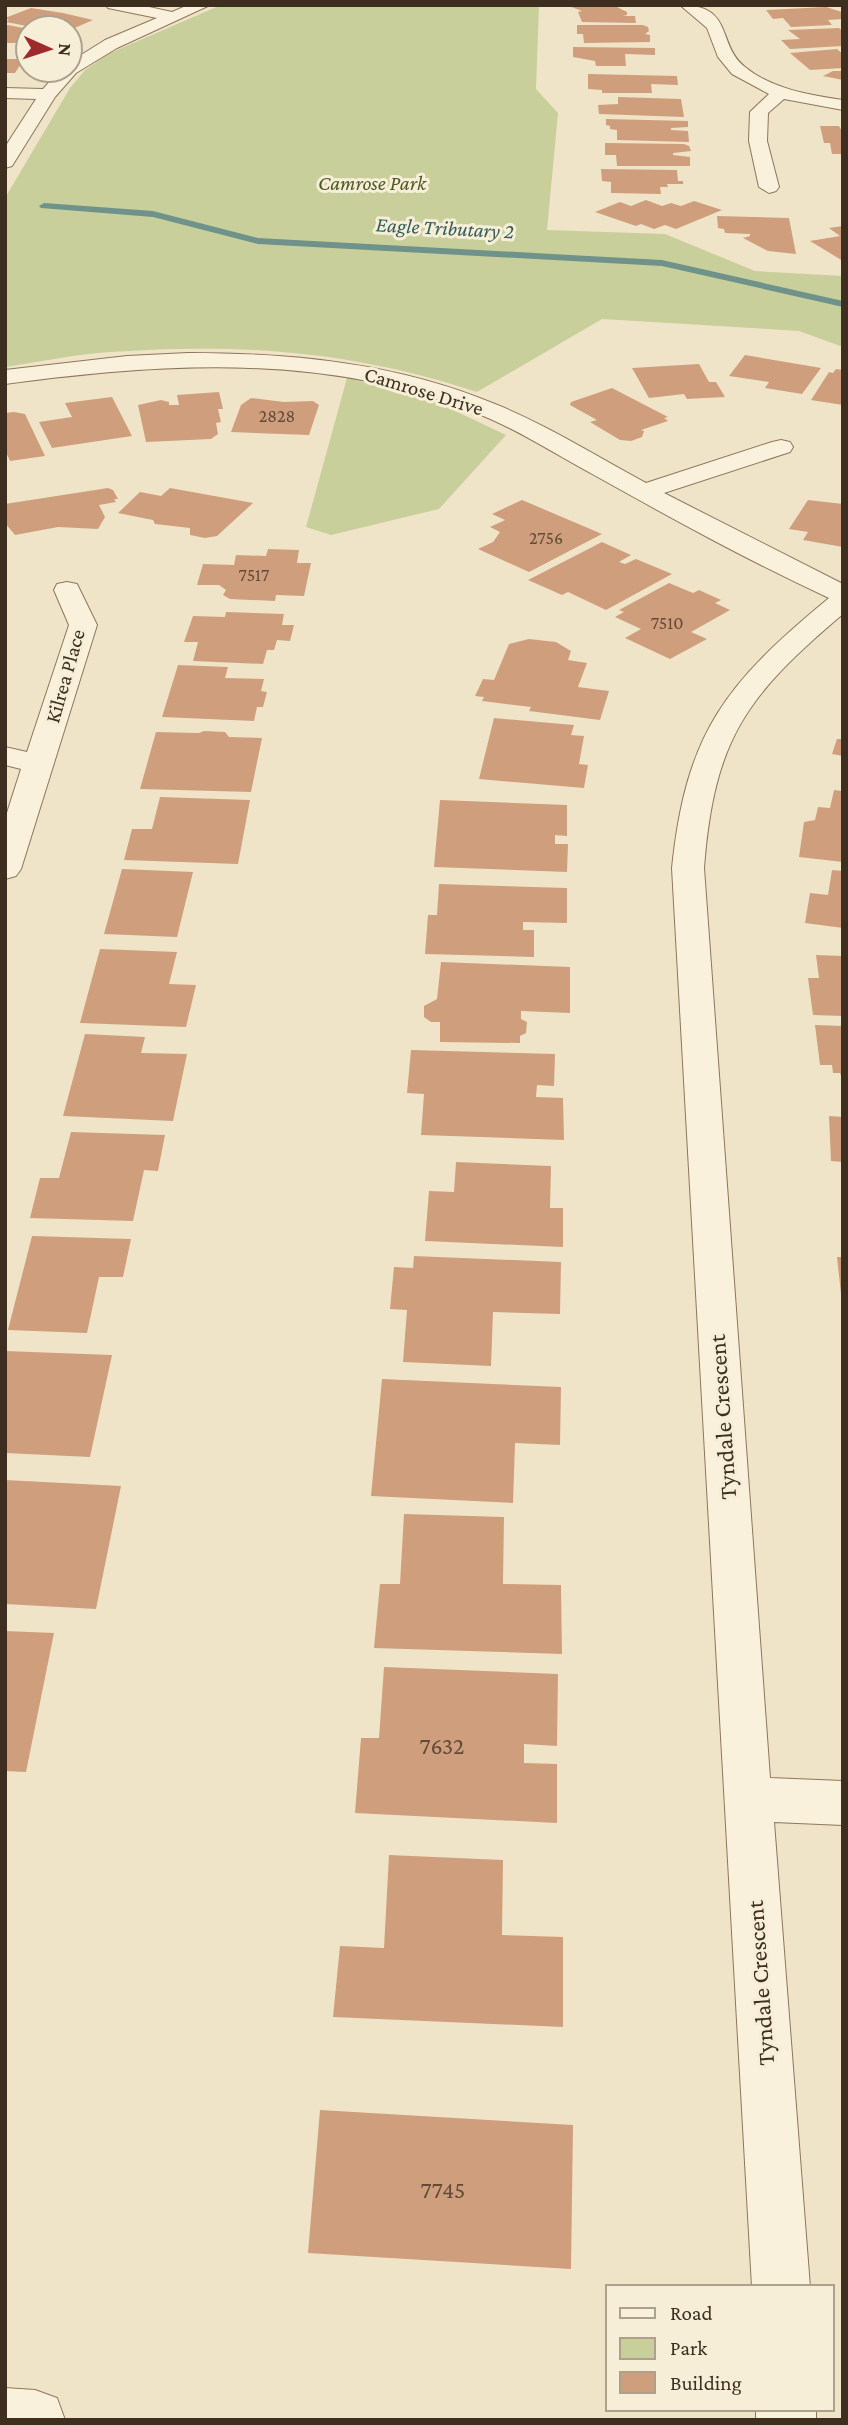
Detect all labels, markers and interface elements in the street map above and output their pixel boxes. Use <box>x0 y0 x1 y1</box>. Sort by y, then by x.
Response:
north arrow <box>14 14 84 84</box>
text: N <box>55 43 76 57</box>
park label: Camrose Park <box>318 171 427 195</box>
water label: Eagle Tributary 2 <box>375 212 515 244</box>
street label: Camrose Drive <box>361 361 487 421</box>
house number: 2828 <box>259 406 295 426</box>
house number: 2756 <box>529 528 563 548</box>
house number: 7517 <box>239 565 269 585</box>
house number: 7510 <box>651 613 683 633</box>
street label: Kilrea Place <box>40 626 90 726</box>
street label: Tyndale Crescent <box>703 1332 741 1500</box>
house number: 7632 <box>420 1732 464 1759</box>
street label: Tyndale Crescent <box>741 1898 779 2066</box>
house number: 7745 <box>421 2176 465 2203</box>
legend <box>606 2285 834 2411</box>
text: Road <box>670 2301 713 2325</box>
text: Park <box>670 2336 707 2360</box>
text: Building <box>670 2371 742 2395</box>

